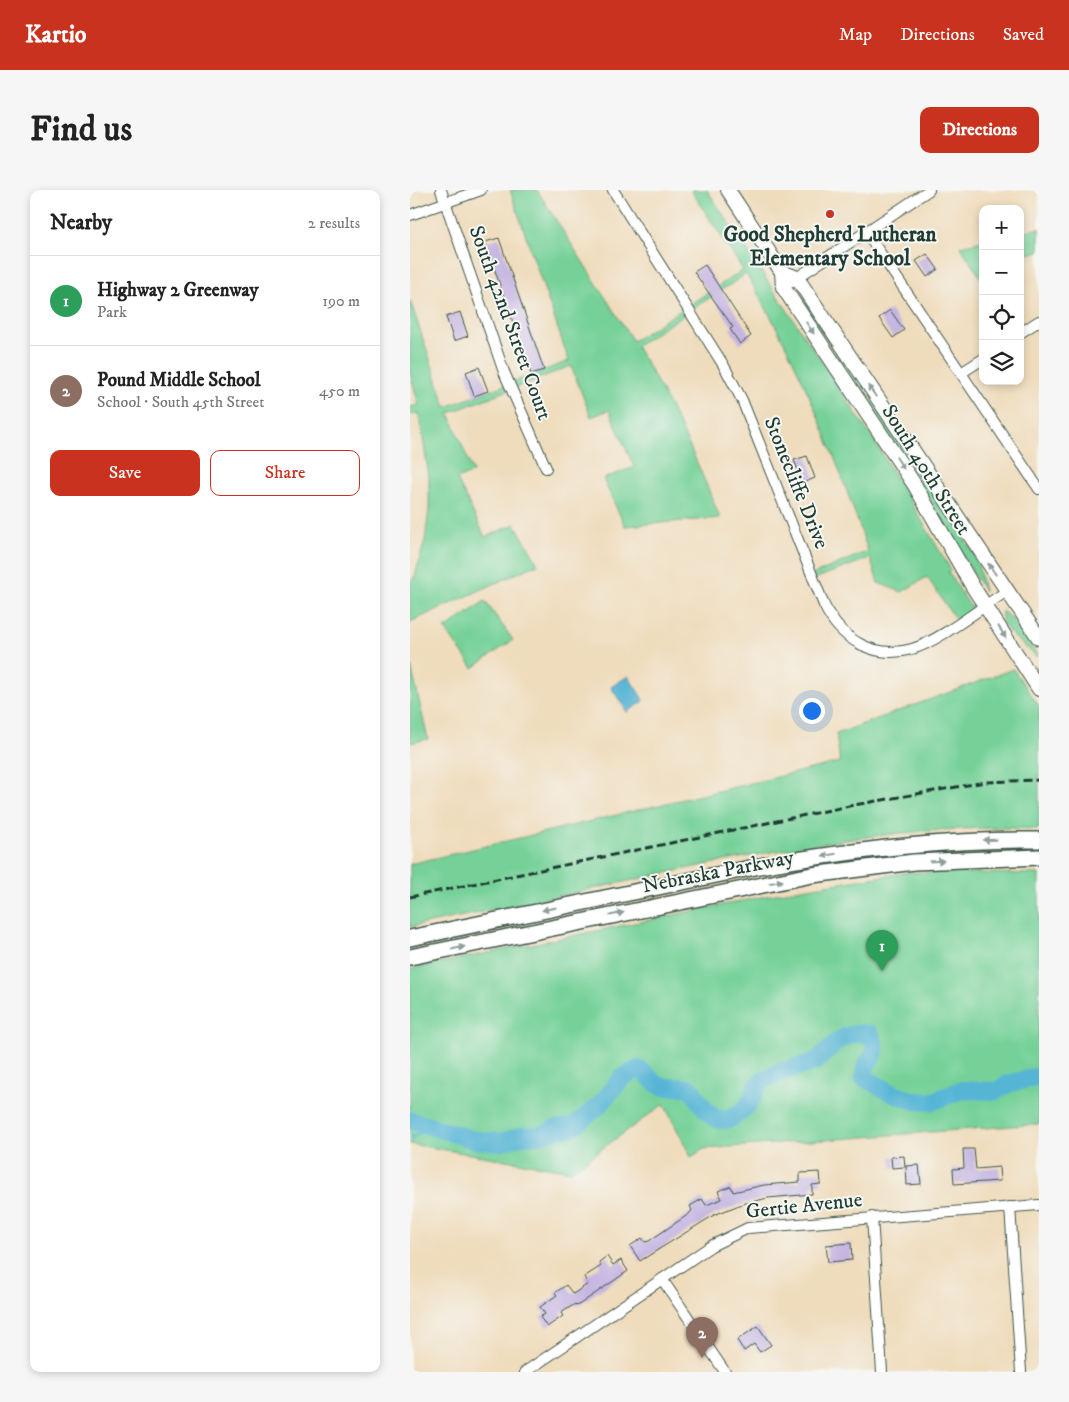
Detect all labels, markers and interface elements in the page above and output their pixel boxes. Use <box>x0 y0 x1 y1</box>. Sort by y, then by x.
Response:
text: Kartio <box>25 20 87 50</box>
text: Map <box>839 24 872 46</box>
text: Directions <box>900 24 975 46</box>
text: Saved <box>1003 24 1044 46</box>
button: Directions <box>920 107 1039 153</box>
text: Find us <box>30 108 132 152</box>
map controls <box>979 205 1024 385</box>
button: + <box>979 205 1024 250</box>
marker: Good Shepherd Lutheran Elementary School <box>824 208 836 220</box>
text: Nearby <box>50 210 112 236</box>
text: 2 results <box>308 213 360 233</box>
street label: South 42nd Street Court <box>463 222 557 424</box>
place label: Good Shepherd Lutheran Elementary School <box>724 222 937 272</box>
button: − <box>979 250 1024 295</box>
text: Highway 2 Greenway <box>97 279 259 302</box>
text: 1 <box>63 291 69 311</box>
text: 190 m <box>322 291 360 311</box>
button: locate <box>979 295 1024 340</box>
text: Park <box>97 302 127 322</box>
one-way arrow <box>805 321 815 335</box>
button: layers <box>979 340 1024 385</box>
text: Pound Middle School <box>97 369 261 392</box>
text: 2 <box>62 381 70 401</box>
text: 450 m <box>319 381 360 401</box>
one-way arrow <box>867 384 877 397</box>
text: School · South 45th Street <box>97 392 264 412</box>
street label: South 40th Street <box>876 400 977 540</box>
street label: Stonecliffe Drive <box>758 413 834 553</box>
button: Save <box>50 450 200 496</box>
button: Share <box>210 450 360 496</box>
one-way arrow <box>895 457 905 470</box>
one-way arrow <box>988 562 997 576</box>
one-way arrow <box>997 626 1006 639</box>
your location <box>799 698 825 724</box>
one-way arrow <box>982 836 998 844</box>
street label: Nebraska Parkway <box>640 844 797 899</box>
one-way arrow <box>820 851 836 859</box>
one-way arrow <box>929 856 945 864</box>
one-way arrow <box>768 877 784 885</box>
one-way arrow <box>540 906 556 914</box>
one-way arrow <box>609 910 625 918</box>
pin: 1 <box>866 930 898 971</box>
one-way arrow <box>450 943 466 951</box>
street label: Gertie Avenue <box>744 1187 864 1225</box>
pin: 2 <box>686 1317 718 1358</box>

